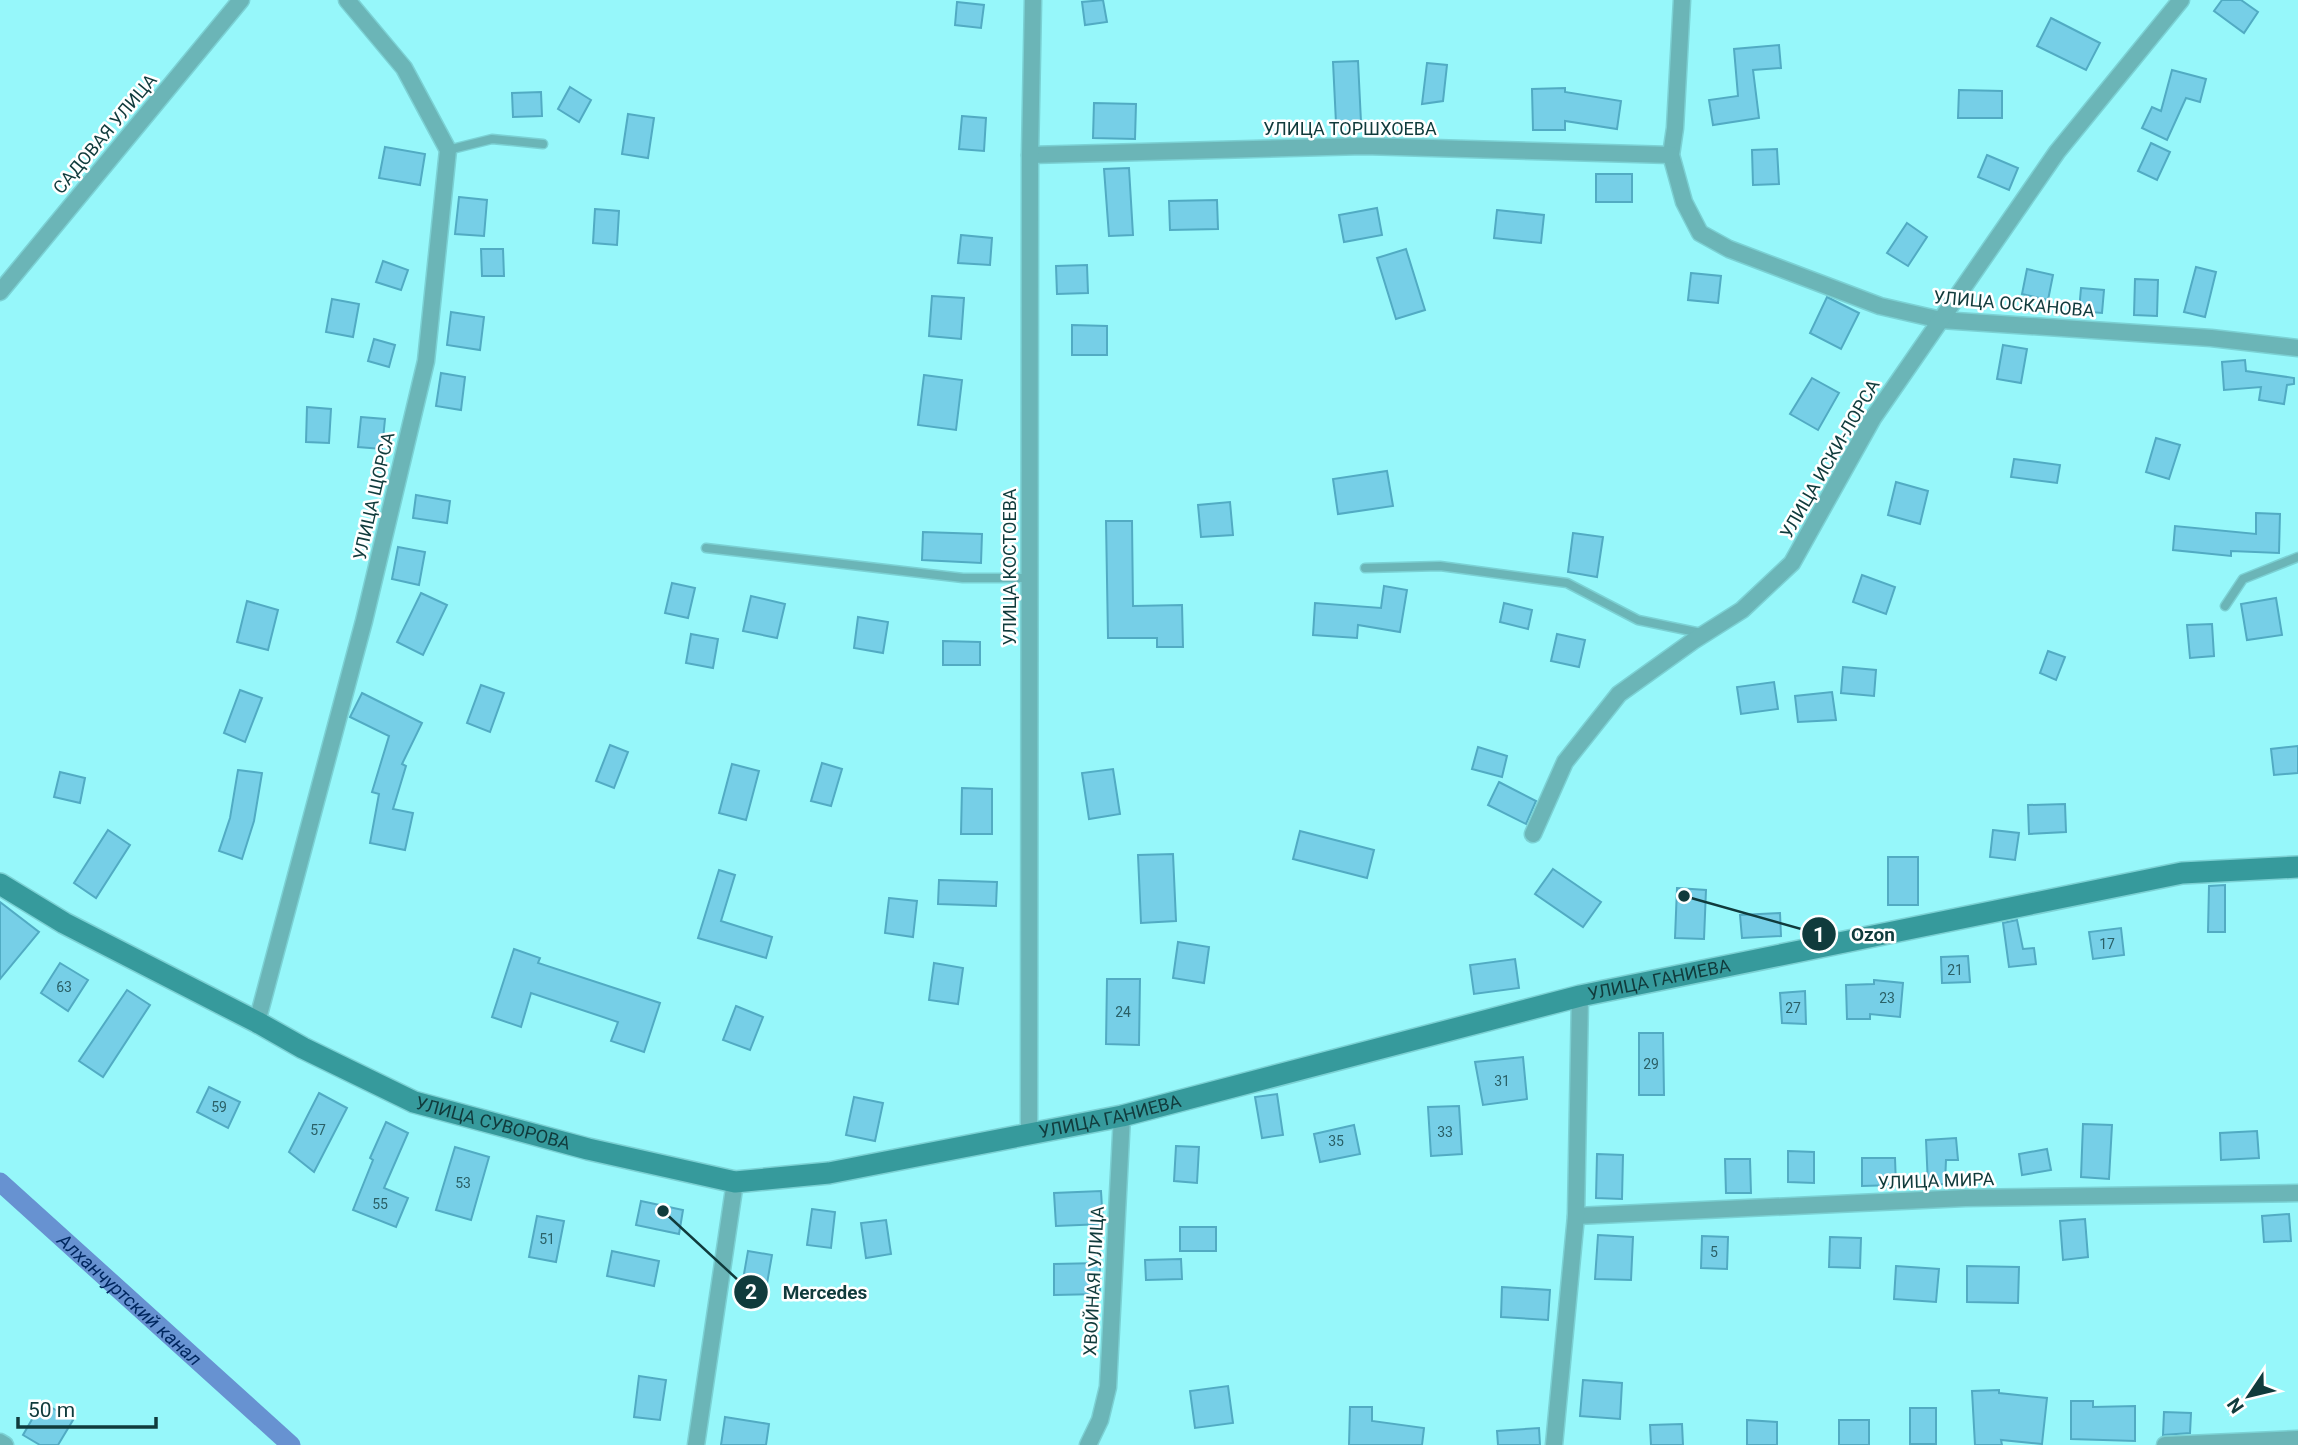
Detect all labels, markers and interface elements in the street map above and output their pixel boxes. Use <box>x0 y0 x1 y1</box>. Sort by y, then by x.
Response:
street label: САДОВАЯ УЛИЦА <box>48 69 161 198</box>
street label: УЛИЦА ТОРШХОЕВА <box>1263 118 1437 139</box>
street label: УЛИЦА ОСКАНОВА <box>1933 286 2096 321</box>
street label: УЛИЦА ИСКИ-ЛОРСА <box>1776 375 1884 542</box>
street label: УЛИЦА ЩОРСА <box>349 430 398 562</box>
street label: УЛИЦА КОСТОЕВА <box>999 488 1020 646</box>
callout: Ozon <box>1802 914 1909 954</box>
text: 1 <box>1813 923 1825 947</box>
text: Ozon <box>1851 923 1895 946</box>
house number: 17 <box>2099 936 2115 952</box>
street label: УЛИЦА ГАНИЕВА <box>1586 955 1732 1004</box>
house number: 21 <box>1947 962 1963 978</box>
house number: 63 <box>56 979 72 995</box>
house number: 23 <box>1879 990 1895 1006</box>
house number: 27 <box>1785 1000 1801 1016</box>
house number: 24 <box>1115 1004 1131 1020</box>
house number: 29 <box>1643 1056 1659 1072</box>
house number: 31 <box>1494 1073 1510 1089</box>
street label: УЛИЦА ГАНИЕВА <box>1037 1090 1183 1142</box>
street label: УЛИЦА СУВОРОВА <box>413 1092 573 1154</box>
house number: 59 <box>211 1099 227 1115</box>
house number: 57 <box>310 1122 326 1138</box>
house number: 33 <box>1437 1124 1453 1140</box>
house number: 35 <box>1328 1133 1344 1149</box>
street label: УЛИЦА МИРА <box>1877 1168 1995 1193</box>
house number: 53 <box>455 1175 471 1191</box>
house number: 55 <box>372 1196 388 1212</box>
street label: ХВОЙНАЯ УЛИЦА <box>1079 1205 1108 1356</box>
water label: Алханчуртский канал <box>52 1228 207 1371</box>
house number: 51 <box>539 1231 555 1247</box>
house number: 5 <box>1710 1244 1718 1260</box>
callout: Mercedes <box>734 1272 881 1312</box>
text: 2 <box>745 1280 757 1304</box>
text: Mercedes <box>783 1281 868 1304</box>
north arrow <box>2214 1361 2284 1431</box>
scale bar <box>18 1386 156 1430</box>
text: N <box>2222 1393 2249 1418</box>
text: 50 m <box>28 1398 75 1422</box>

